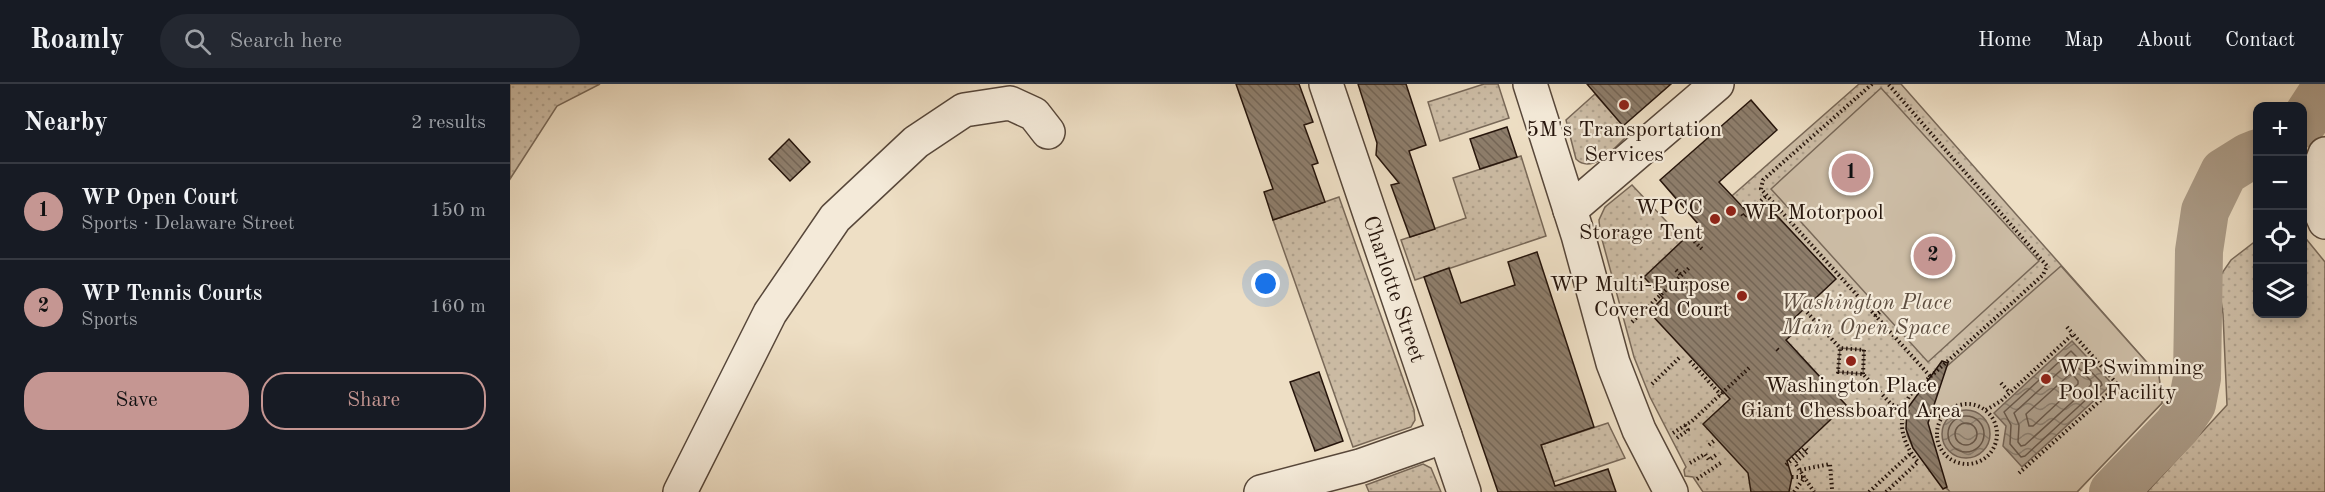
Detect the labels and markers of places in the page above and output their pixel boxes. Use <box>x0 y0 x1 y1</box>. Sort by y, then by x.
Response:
marker: 5M's Transportation Services <box>1617 98 1631 112</box>
place label: 5M's Transportation Services <box>1526 119 1722 166</box>
pin: 1 <box>1832 150 1870 196</box>
place label: WPCC Storage Tent <box>1579 197 1703 244</box>
place label: WP Motorpool <box>1743 202 1884 224</box>
marker: WP Motorpool <box>1724 204 1738 218</box>
marker: WPCC Storage Tent <box>1708 212 1722 226</box>
pin: 2 <box>1914 234 1952 279</box>
place label: WP Multi-Purpose Covered Court <box>1550 274 1730 321</box>
marker: WP Multi-Purpose Covered Court <box>1735 289 1749 303</box>
marker: Washington Place Giant Chessboard Area <box>1844 354 1858 368</box>
place label: WP Swimming Pool Facility <box>2058 357 2204 404</box>
marker: WP Swimming Pool Facility <box>2039 372 2053 386</box>
place label: Washington Place Giant Chessboard Area <box>1741 375 1962 422</box>

